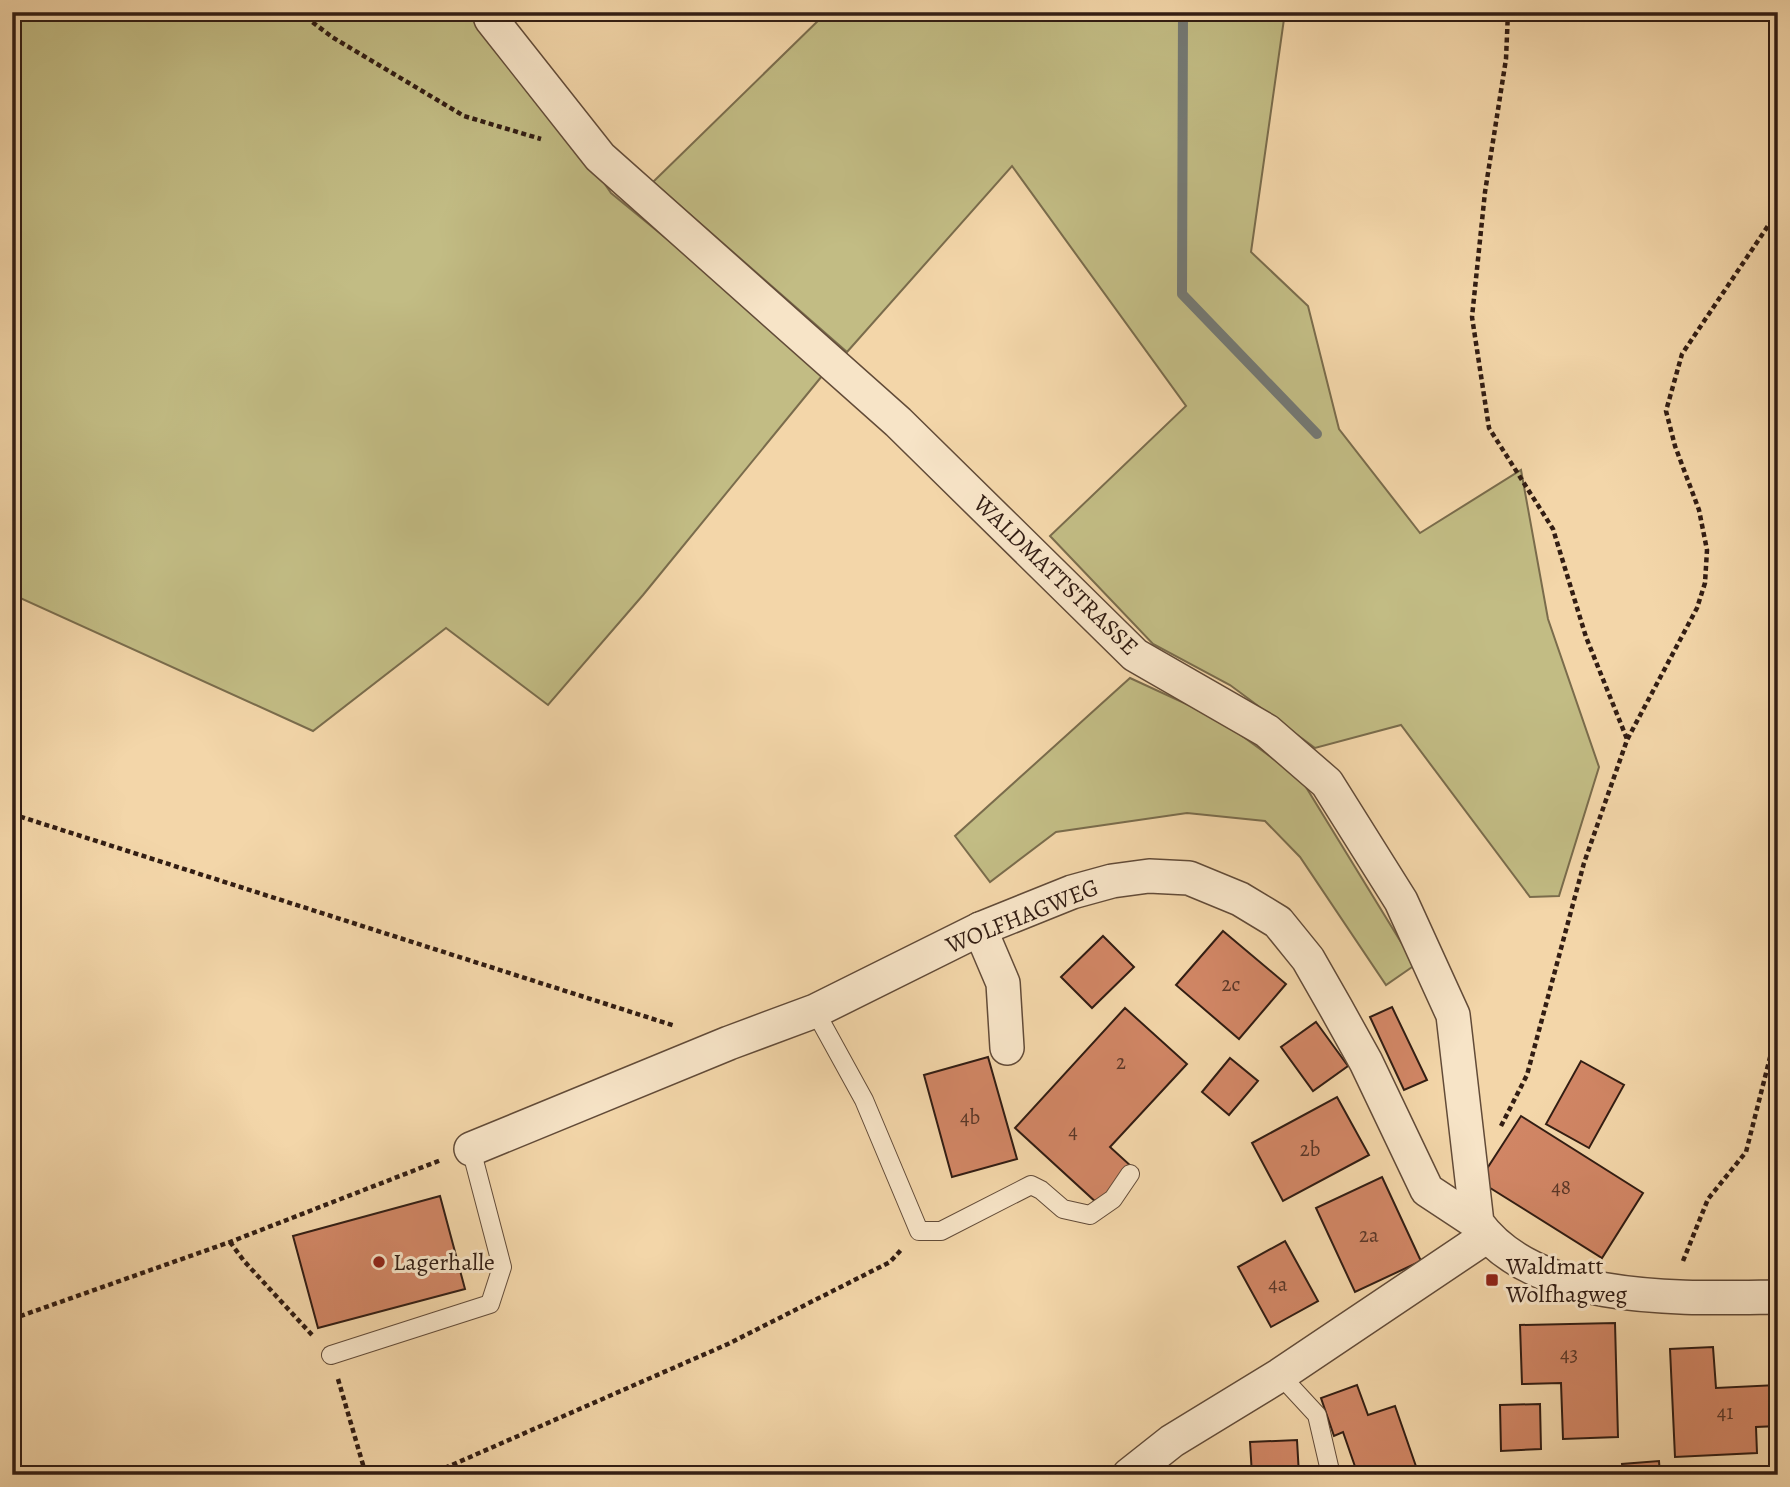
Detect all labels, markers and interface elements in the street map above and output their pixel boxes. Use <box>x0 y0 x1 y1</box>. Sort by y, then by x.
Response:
street label: WALDMATTSTRASSE <box>966 487 1146 662</box>
street label: WOLFHAGWEG <box>940 871 1103 962</box>
house number: 2c <box>1222 970 1241 998</box>
house number: 2 <box>1116 1048 1126 1076</box>
house number: 4b <box>960 1103 980 1131</box>
house number: 4 <box>1068 1117 1078 1145</box>
house number: 2b <box>1300 1135 1320 1163</box>
house number: 48 <box>1551 1173 1571 1201</box>
house number: 2a <box>1359 1221 1379 1249</box>
place label: Lagerhalle <box>393 1246 495 1278</box>
place label: Waldmatt Wolfhagweg <box>1505 1250 1627 1310</box>
marker: Lagerhalle <box>371 1254 387 1270</box>
house number: 4a <box>1268 1270 1288 1298</box>
marker: Waldmatt Wolfhagweg <box>1484 1272 1500 1288</box>
house number: 43 <box>1560 1340 1578 1368</box>
house number: 41 <box>1717 1398 1733 1426</box>

